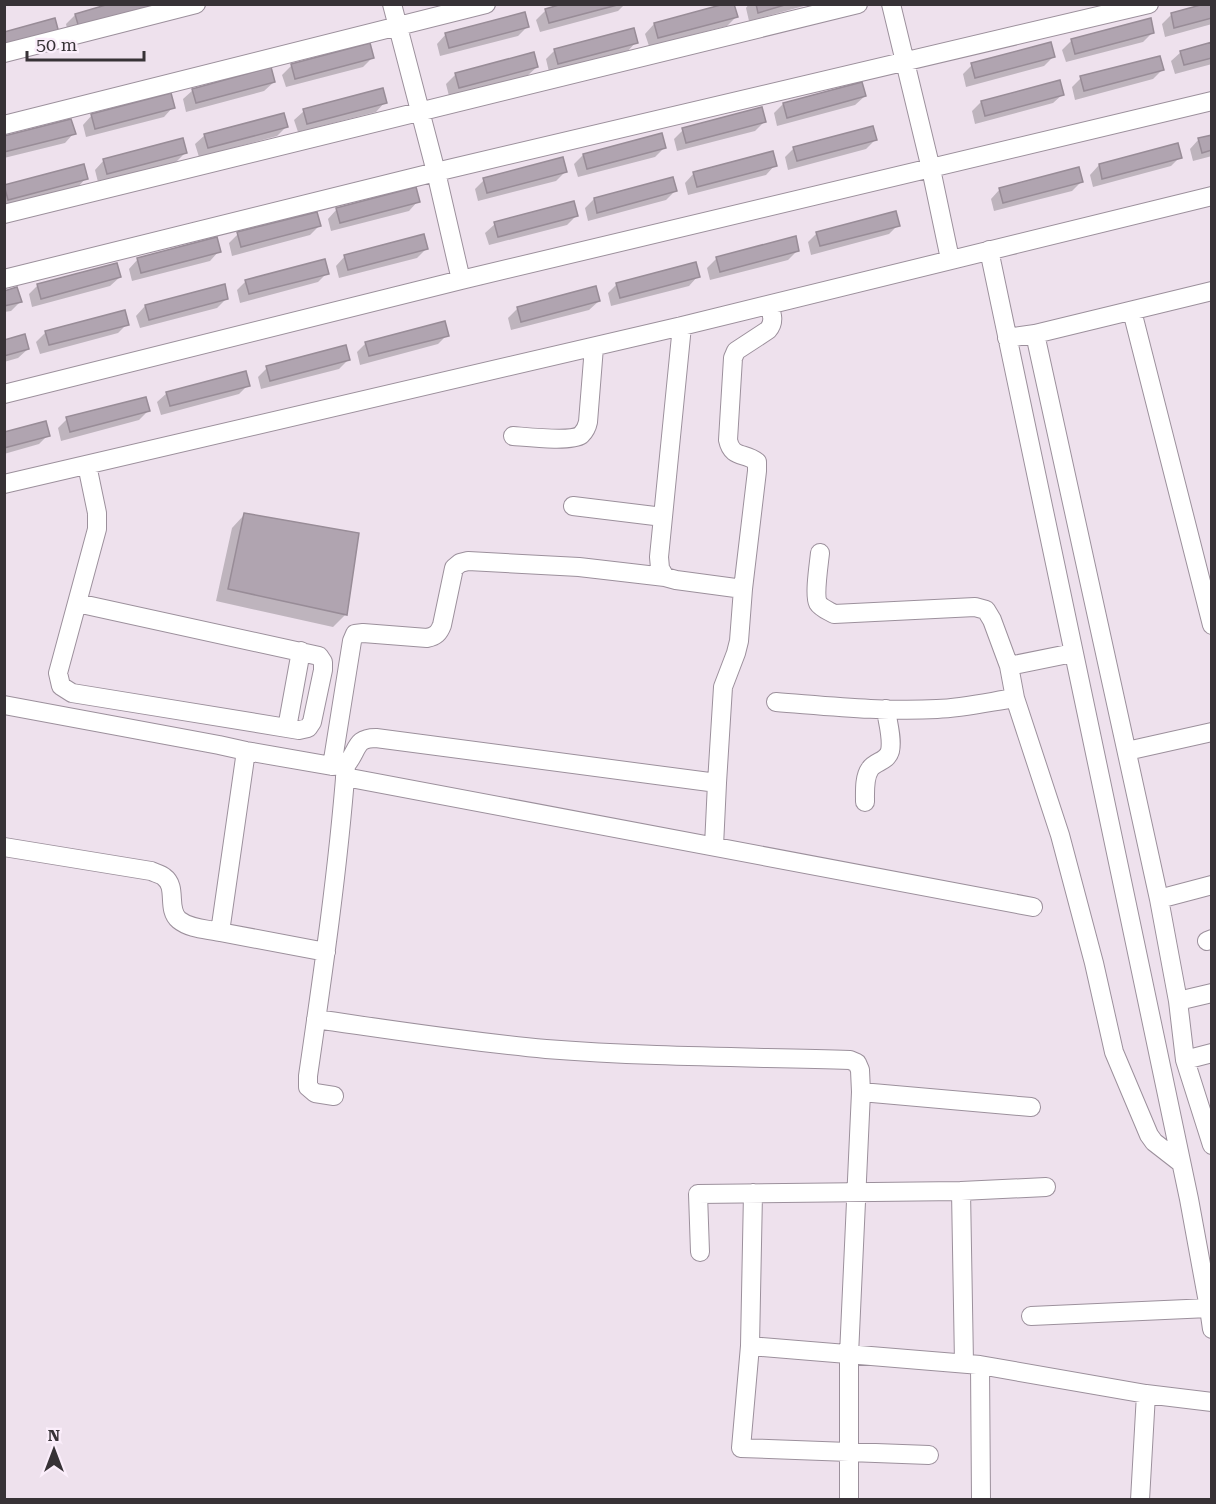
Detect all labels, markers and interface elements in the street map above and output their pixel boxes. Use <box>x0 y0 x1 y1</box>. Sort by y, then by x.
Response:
scale bar <box>27 24 144 62</box>
text: 50 m <box>36 34 77 55</box>
north arrow <box>24 1420 84 1480</box>
text: N <box>48 1426 60 1445</box>

